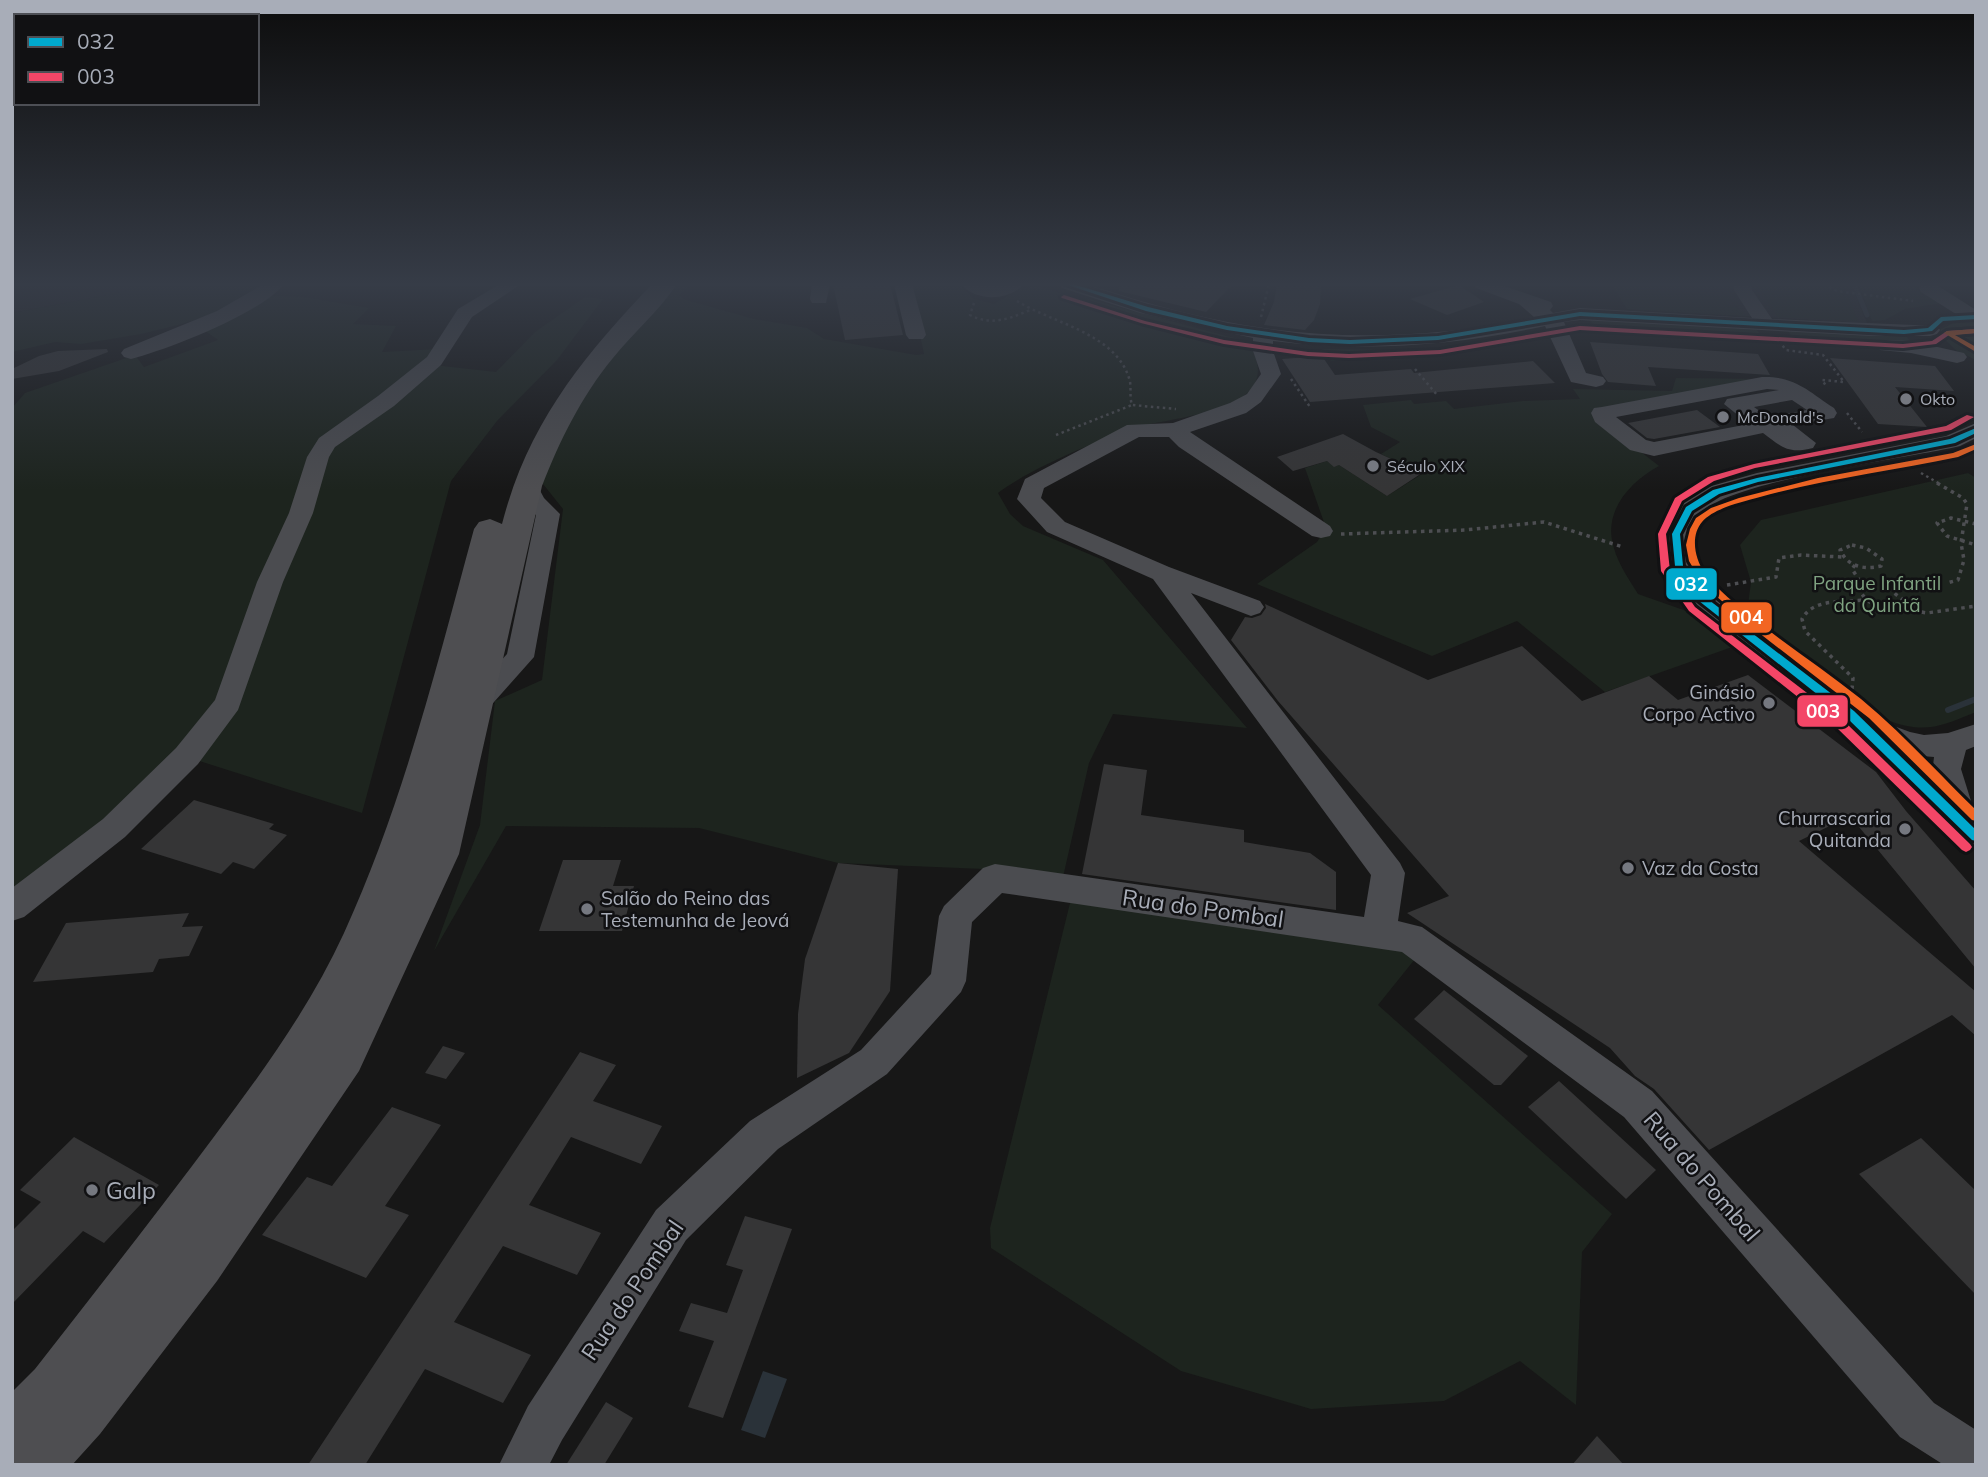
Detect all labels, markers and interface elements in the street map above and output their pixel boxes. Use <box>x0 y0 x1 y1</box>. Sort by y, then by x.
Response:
legend <box>14 14 259 105</box>
text: 032 <box>77 28 115 54</box>
text: 003 <box>77 63 115 89</box>
place label: Okto <box>1920 389 1955 409</box>
marker: Okto <box>1898 391 1914 407</box>
place label: McDonald's <box>1737 407 1824 427</box>
marker: McDonald's <box>1715 409 1731 425</box>
place label: Século XIX <box>1387 456 1466 476</box>
marker: Século XIX <box>1365 458 1381 474</box>
line badge: 032 <box>1665 567 1718 601</box>
park label: Parque Infantil da Quintã <box>1813 571 1941 617</box>
text: 032 <box>1674 572 1708 596</box>
line badge: 004 <box>1720 601 1773 634</box>
text: 004 <box>1729 605 1764 629</box>
place label: Ginásio Corpo Activo <box>1642 680 1755 726</box>
line badge: 003 <box>1796 694 1849 728</box>
marker: Ginásio Corpo Activo <box>1761 695 1777 711</box>
text: 003 <box>1806 699 1840 723</box>
place label: Churrascaria Quitanda <box>1778 806 1891 852</box>
marker: Churrascaria Quitanda <box>1897 821 1913 837</box>
place label: Vaz da Costa <box>1642 856 1759 880</box>
marker: Vaz da Costa <box>1620 860 1636 876</box>
street label: Rua do Pombal <box>1120 882 1286 934</box>
place label: Salão do Reino das Testemunha de Jeová <box>601 886 789 932</box>
marker: Salão do Reino das Testemunha de Jeová <box>579 901 595 917</box>
street label: Rua do Pombal <box>1638 1105 1766 1247</box>
place label: Galp <box>106 1176 156 1205</box>
marker: Galp <box>84 1182 100 1198</box>
street label: Rua do Pombal <box>574 1214 690 1366</box>

